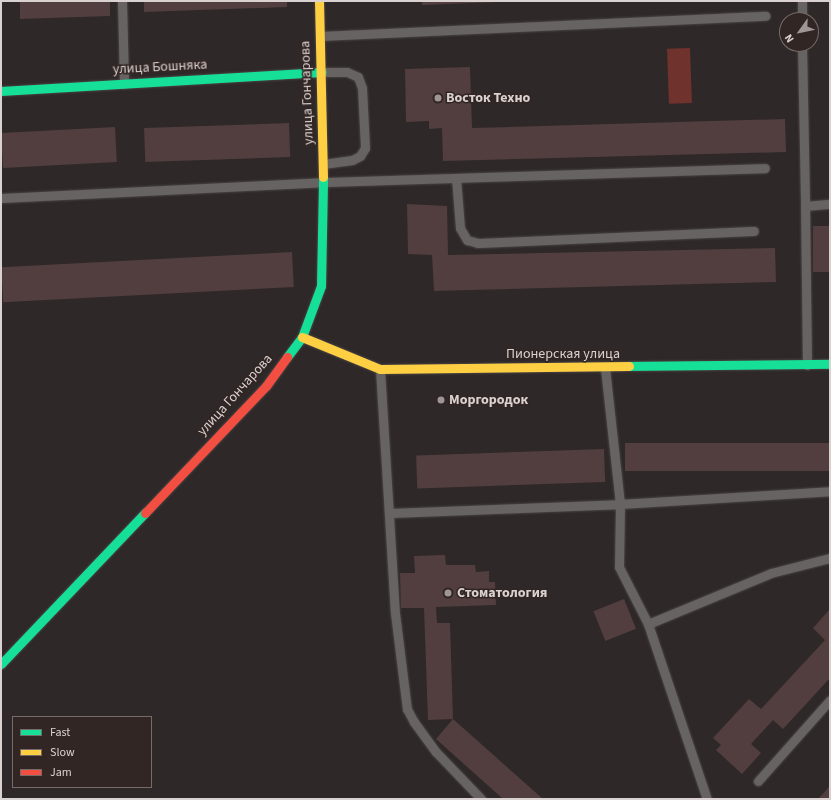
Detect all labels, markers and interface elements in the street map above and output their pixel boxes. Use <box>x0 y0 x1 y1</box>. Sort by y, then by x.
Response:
north arrow <box>779 12 819 52</box>
text: N <box>781 31 798 45</box>
street label: улица Гончарова <box>297 41 317 145</box>
street label: улица Бошняка <box>112 56 208 78</box>
place label: Восток Техно <box>446 90 530 106</box>
marker: Восток Техно <box>433 93 443 103</box>
street label: Пионерская улица <box>506 346 620 362</box>
street label: улица Гончарова <box>194 351 276 439</box>
place label: Моргородок <box>449 392 528 408</box>
marker: Моргородок <box>436 395 446 405</box>
place label: Стоматология <box>457 585 547 601</box>
marker: Стоматология <box>442 587 454 599</box>
legend <box>12 716 152 788</box>
text: Fast <box>50 724 70 741</box>
text: Slow <box>50 744 75 761</box>
text: Jam <box>50 764 72 781</box>

